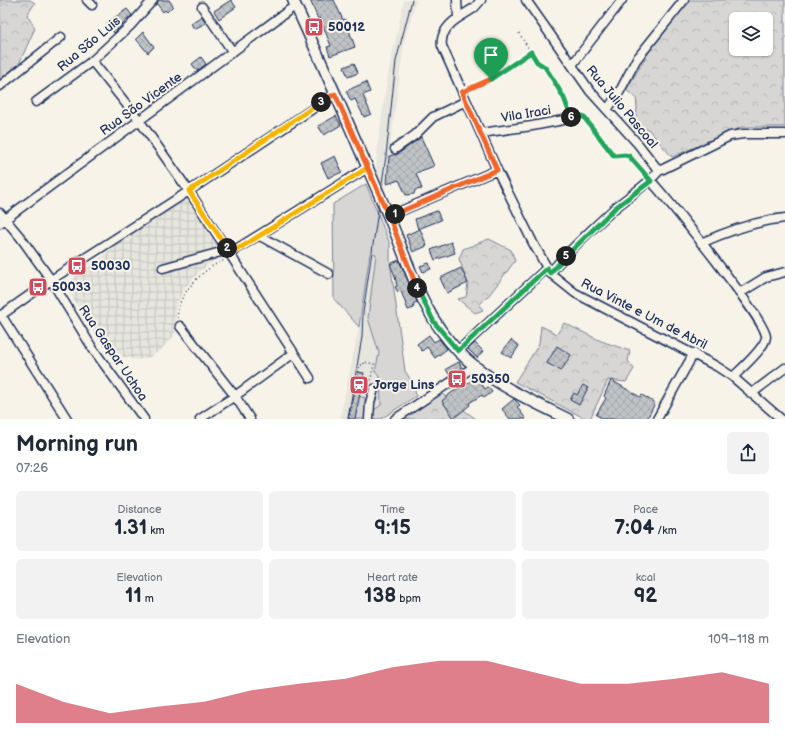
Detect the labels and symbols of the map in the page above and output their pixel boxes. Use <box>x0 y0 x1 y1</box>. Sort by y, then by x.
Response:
street label: Rua São Luis <box>54 13 124 75</box>
bus stop icon: 50012 <box>303 16 325 38</box>
place label: 50012 <box>328 19 365 35</box>
pin <box>474 38 508 79</box>
street label: Rua Julio Pascoal <box>583 62 661 152</box>
street label: Rua São Vicente <box>97 69 185 139</box>
pin: 3 <box>311 92 331 112</box>
street label: Vila Iraci <box>500 102 552 126</box>
pin: 6 <box>561 107 581 127</box>
pin: 1 <box>385 204 405 224</box>
pin: 2 <box>217 238 237 258</box>
pin: 5 <box>556 246 576 266</box>
bus stop icon: 50030 <box>66 255 88 277</box>
place label: 50030 <box>91 258 130 274</box>
street label: Rua Vinte e Um de Abril <box>578 275 710 353</box>
bus stop icon: 50033 <box>27 276 49 298</box>
pin: 4 <box>407 278 427 298</box>
place label: 50033 <box>52 279 91 295</box>
street label: Rua Gaspar Uchoa <box>75 302 151 404</box>
bus stop icon: 50350 <box>446 368 468 390</box>
place label: 50350 <box>471 371 510 387</box>
station icon: Jorge Lins <box>348 374 370 396</box>
place label: Jorge Lins <box>373 377 434 393</box>

